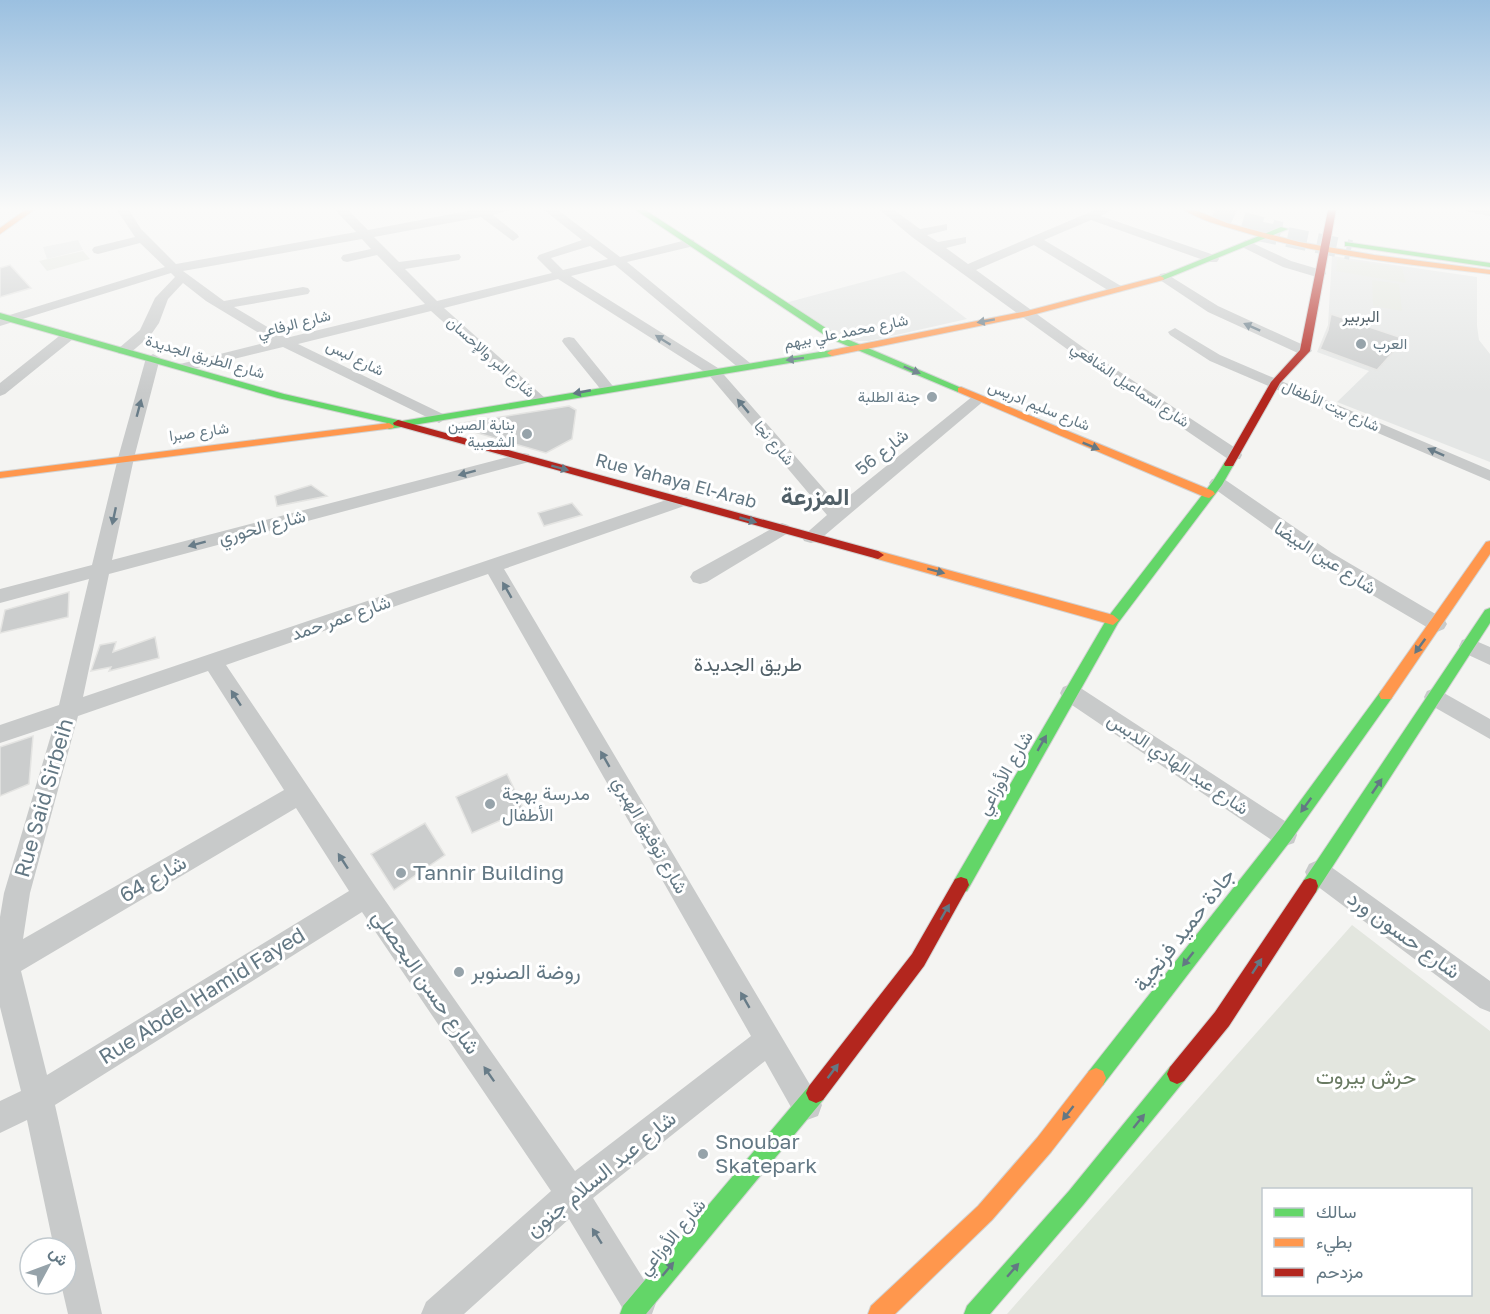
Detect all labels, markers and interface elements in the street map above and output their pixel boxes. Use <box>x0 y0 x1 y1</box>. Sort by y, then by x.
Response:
street label: شارع الرفاعي <box>255 305 334 346</box>
district label: البربير <box>1342 306 1379 327</box>
street label: شارع محمد علي بيهم <box>782 310 911 357</box>
street label: شارع البر والإحسان <box>442 312 539 403</box>
one-way arrow <box>977 317 996 326</box>
one-way arrow <box>1242 322 1260 332</box>
street label: شارع الطريق الجديدة <box>143 330 267 385</box>
one-way arrow <box>655 334 672 345</box>
place label: العرب <box>1373 334 1407 353</box>
street label: شارع لبس <box>322 335 387 382</box>
marker: العرب <box>1354 337 1368 351</box>
street label: شارع اسماعيل الشافعي <box>1065 338 1193 435</box>
one-way arrow <box>786 354 805 364</box>
one-way arrow <box>903 365 921 375</box>
street label: شارع سليم ادريس <box>985 376 1093 437</box>
street label: شارع بيت الأطفال <box>1279 376 1383 437</box>
place label: جنة الطلبة <box>858 387 920 406</box>
one-way arrow <box>573 388 591 398</box>
marker: جنة الطلبة <box>925 390 939 404</box>
one-way arrow <box>135 399 145 417</box>
one-way arrow <box>737 399 750 414</box>
place label: بناية الصين الشعبية <box>448 415 515 451</box>
street label: شارع نجا <box>749 417 799 470</box>
street label: شارع صبرا <box>168 418 230 447</box>
street label: شارع 56 <box>850 423 914 481</box>
marker: بناية الصين الشعبية <box>520 427 534 441</box>
one-way arrow <box>1083 441 1101 451</box>
street label: Rue Yahaya El-Arab <box>593 448 759 512</box>
one-way arrow <box>1428 448 1445 457</box>
one-way arrow <box>551 464 569 473</box>
one-way arrow <box>458 468 476 478</box>
district label: المزرعة <box>781 481 849 512</box>
street label: شارع الحوري <box>216 504 309 553</box>
one-way arrow <box>109 506 118 525</box>
one-way arrow <box>739 515 757 525</box>
street label: شارع عين البيضا <box>1269 516 1381 600</box>
one-way arrow <box>188 540 206 550</box>
one-way arrow <box>927 567 945 577</box>
one-way arrow <box>502 582 512 599</box>
street label: شارع عمر حمد <box>288 590 394 646</box>
one-way arrow <box>1415 639 1427 654</box>
district label: طريق الجديدة <box>694 651 802 677</box>
one-way arrow <box>230 690 242 706</box>
street label: شارع عبد الهادي الدبس <box>1101 708 1253 823</box>
street label: Rue Said Sirbeih <box>8 715 78 880</box>
street label: شارع الأوزاعي <box>971 727 1041 821</box>
one-way arrow <box>1037 735 1048 751</box>
one-way arrow <box>600 750 610 767</box>
street label: شارع توفيق الهبري <box>604 772 693 899</box>
one-way arrow <box>1371 779 1383 795</box>
place label: مدرسة بهجة الأطفال <box>502 782 590 826</box>
marker: مدرسة بهجة الأطفال <box>483 797 497 811</box>
one-way arrow <box>1301 797 1313 812</box>
street label: شارع 64 <box>114 849 192 909</box>
one-way arrow <box>337 853 349 869</box>
place label: Tannir Building <box>413 859 564 885</box>
street label: جادة حميد فرنجية <box>1127 862 1240 997</box>
marker: Tannir Building <box>394 866 408 880</box>
street label: شارع حسون ورد <box>1342 885 1466 985</box>
street label: شارع حسن البحصلي <box>363 904 486 1062</box>
one-way arrow <box>940 904 951 920</box>
street label: Rue Abdel Hamid Fayed <box>94 921 309 1069</box>
one-way arrow <box>1182 952 1194 967</box>
place label: روضة الصنوبر <box>470 958 581 985</box>
one-way arrow <box>1251 958 1262 974</box>
marker: روضة الصنوبر <box>452 965 466 979</box>
one-way arrow <box>740 992 751 1008</box>
one-way arrow <box>827 1063 839 1079</box>
park label: حرش بيروت <box>1316 1063 1416 1090</box>
one-way arrow <box>483 1066 495 1082</box>
street label: شارع عبد السلام جنون <box>520 1105 682 1243</box>
one-way arrow <box>1063 1106 1075 1121</box>
one-way arrow <box>1133 1113 1146 1129</box>
place label: Snoubar Skatepark <box>715 1128 817 1178</box>
marker: Snoubar Skatepark <box>696 1147 710 1161</box>
legend <box>1262 1188 1472 1296</box>
street label: شارع الأوزاعي <box>633 1194 713 1282</box>
text: سالك <box>1316 1200 1356 1222</box>
one-way arrow <box>592 1227 603 1244</box>
text: بطيء <box>1316 1230 1352 1257</box>
north arrow <box>18 1236 78 1296</box>
text: ش <box>45 1242 73 1270</box>
text: مزدحم <box>1316 1260 1363 1284</box>
one-way arrow <box>661 1262 674 1277</box>
one-way arrow <box>1006 1263 1019 1278</box>

